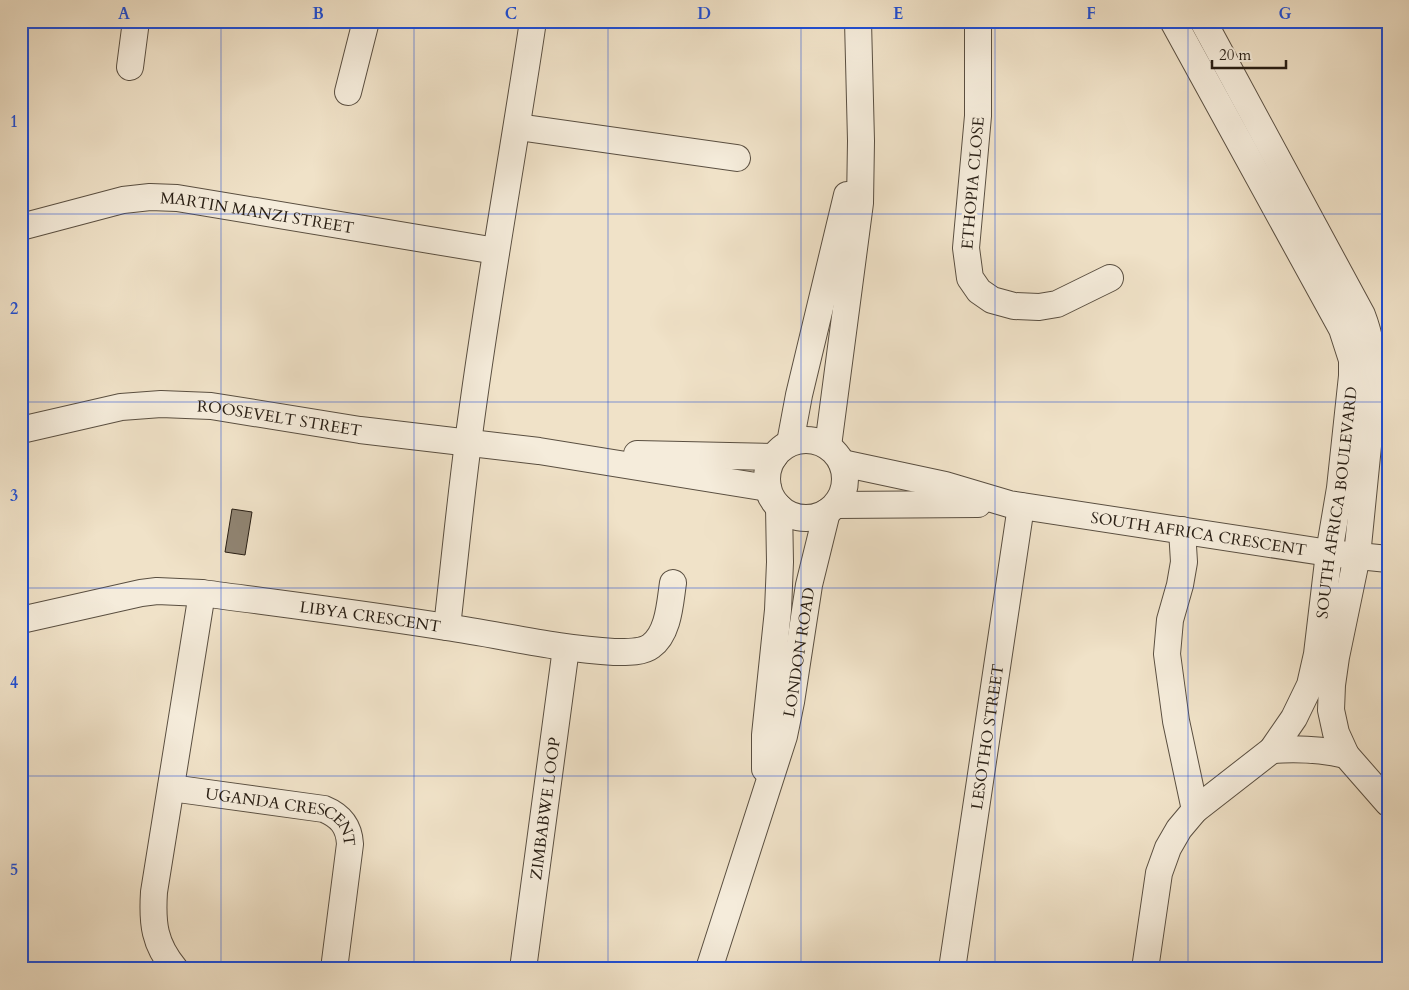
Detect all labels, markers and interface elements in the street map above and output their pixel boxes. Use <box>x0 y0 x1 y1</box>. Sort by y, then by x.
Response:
text: A <box>118 3 130 25</box>
text: B <box>312 3 324 25</box>
text: C <box>505 3 517 25</box>
text: D <box>697 3 711 25</box>
text: E <box>893 3 903 25</box>
text: F <box>1086 3 1096 25</box>
text: G <box>1278 3 1292 25</box>
scale bar <box>1212 38 1285 70</box>
text: 20 m <box>1219 45 1251 65</box>
text: 1 <box>10 111 18 133</box>
street label: ETHOPIA CLOSE <box>956 116 990 250</box>
street label: MARTIN MANZI STREET <box>160 187 356 239</box>
text: 2 <box>10 298 18 320</box>
street label: SOUTH AFRICA BOULEVARD <box>1311 385 1363 620</box>
street label: ROOSEVELT STREET <box>197 395 363 442</box>
text: 3 <box>10 485 18 507</box>
street label: SOUTH AFRICA CRESCENT <box>1089 507 1308 561</box>
street label: LONDON ROAD <box>778 586 821 719</box>
street label: LIBYA CRESCENT <box>298 596 443 638</box>
street label: LESOTHO STREET <box>966 662 1009 811</box>
text: 4 <box>10 672 18 694</box>
street label: ZIMBABWE LOOP <box>525 736 566 881</box>
street label: UGANDA CRESCENT <box>204 783 360 848</box>
text: 5 <box>10 859 18 881</box>

